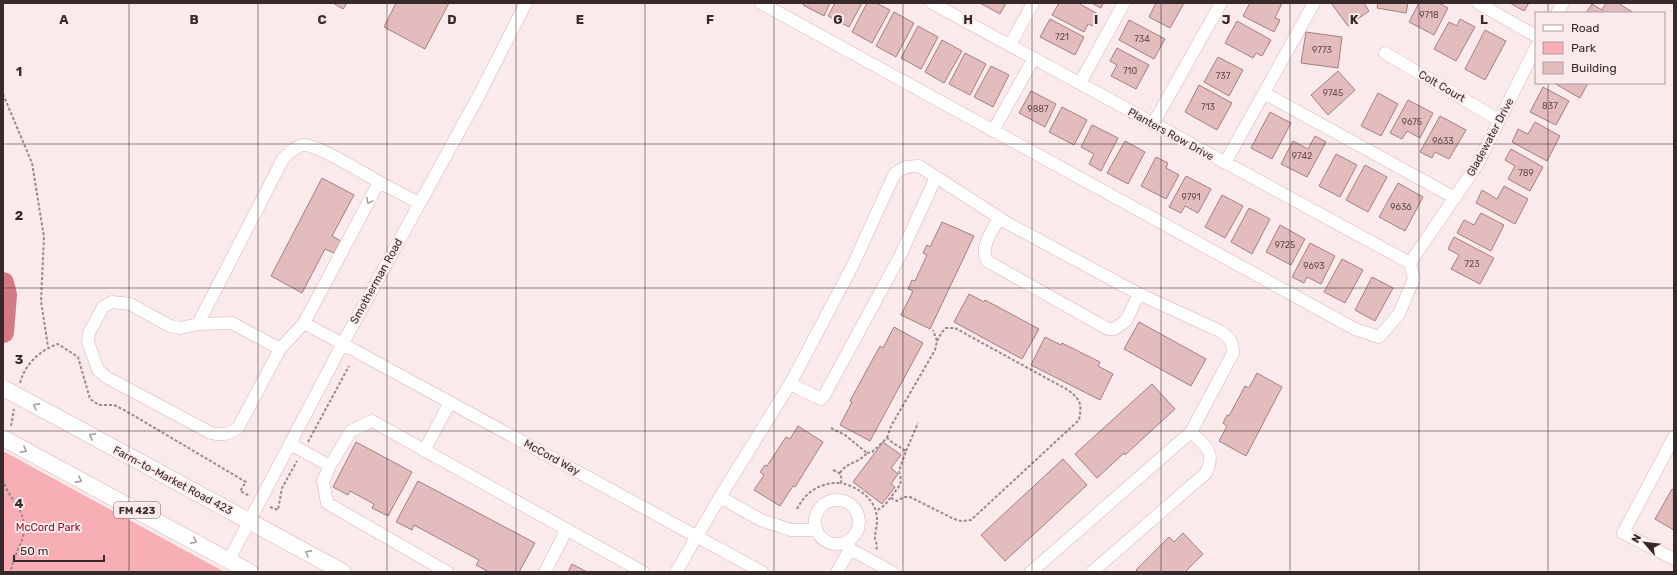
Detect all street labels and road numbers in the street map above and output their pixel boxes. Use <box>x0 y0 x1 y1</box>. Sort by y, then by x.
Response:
street label: Colt Court <box>1416 68 1468 105</box>
street label: Gladewater Drive <box>1464 96 1517 179</box>
street label: Planters Row Drive <box>1125 105 1216 163</box>
street label: Smotherman Road <box>348 236 405 326</box>
street label: McCord Way <box>521 437 582 478</box>
street label: Farm-to-Market Road 423 <box>111 443 235 518</box>
road number: FM 423 <box>114 502 160 518</box>

